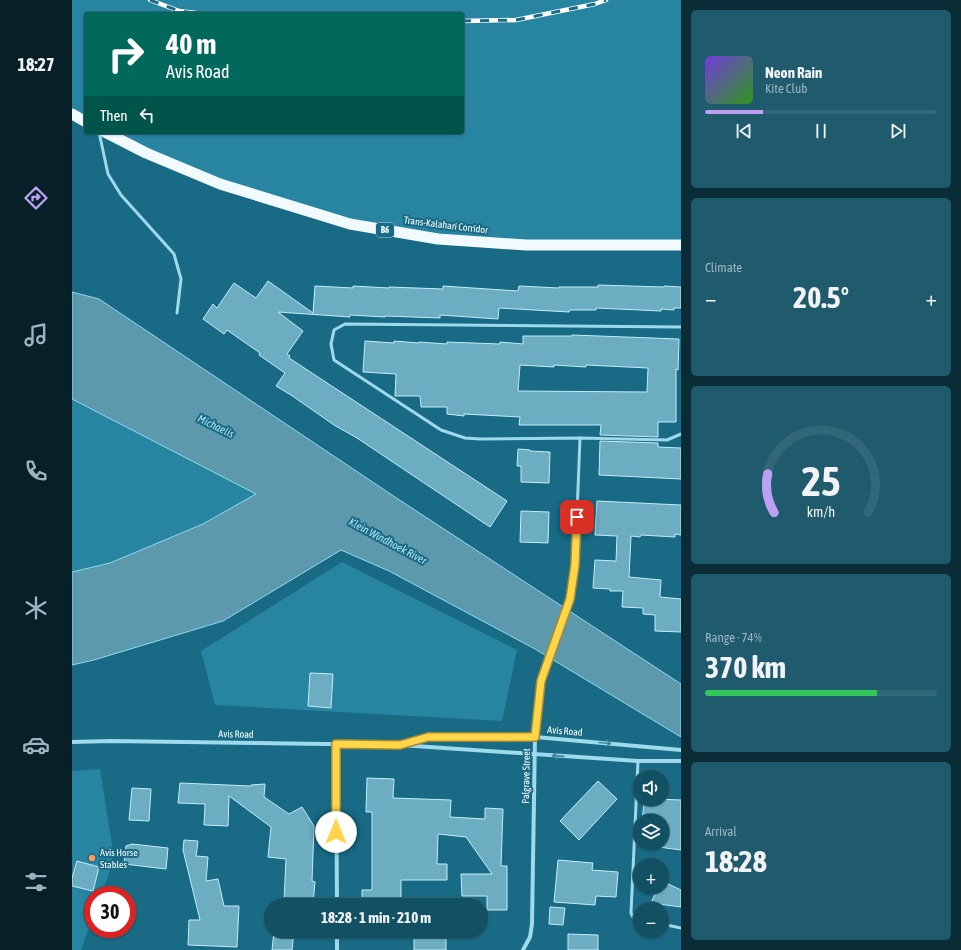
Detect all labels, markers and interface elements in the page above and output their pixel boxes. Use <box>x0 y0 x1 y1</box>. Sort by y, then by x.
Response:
icon: right <box>100 28 152 80</box>
text: 40 m <box>166 28 216 60</box>
text: 18:27 <box>17 54 55 75</box>
text: Avis Road <box>166 61 230 82</box>
text: Neon Rain <box>765 64 822 81</box>
text: Kite Club <box>765 81 807 96</box>
icon: left <box>136 104 158 126</box>
text: Then <box>100 107 128 124</box>
icon: previous <box>733 120 755 142</box>
icon: pause <box>810 120 832 142</box>
icon: next <box>887 120 909 142</box>
icon: directions <box>22 184 50 212</box>
street label: Trans-Kalahari Corridor <box>403 214 490 236</box>
road number: B6 <box>376 223 394 237</box>
text: Climate <box>705 260 742 275</box>
text: 20.5° <box>793 280 849 314</box>
text: − <box>705 285 716 311</box>
text: + <box>926 285 937 311</box>
icon: music <box>22 321 50 349</box>
water label: Michaelis <box>196 412 236 440</box>
icon: phone <box>22 457 50 485</box>
text: 25 <box>801 457 841 505</box>
pin <box>560 500 594 534</box>
text: km/h <box>807 504 835 520</box>
icon: arrive <box>566 506 588 528</box>
water label: Klein Windhoek River <box>347 515 429 567</box>
icon: climate <box>22 594 50 622</box>
text: Range · 74% <box>705 630 762 645</box>
text: 370 km <box>705 650 786 684</box>
street label: Avis Road <box>547 724 583 738</box>
street label: Avis Road <box>218 728 254 740</box>
icon: car <box>22 731 50 759</box>
one-way arrow <box>598 739 611 747</box>
street label: Palgrave Street <box>520 748 532 804</box>
one-way arrow <box>552 752 565 759</box>
map controls <box>633 770 669 938</box>
button: sound <box>633 770 669 806</box>
position arrow <box>315 811 357 853</box>
button: layers <box>633 814 669 850</box>
text: Arrival <box>705 824 737 839</box>
text: 18:28 <box>705 844 767 878</box>
place label: Avis Horse Stables <box>100 847 138 870</box>
marker: Avis Horse Stables <box>87 853 97 863</box>
button: + <box>633 858 669 894</box>
icon: filters <box>22 868 50 896</box>
speed limit sign: 30 <box>84 886 136 938</box>
button: − <box>633 902 669 938</box>
text: 18:28 · 1 min · 210 m <box>321 909 431 926</box>

